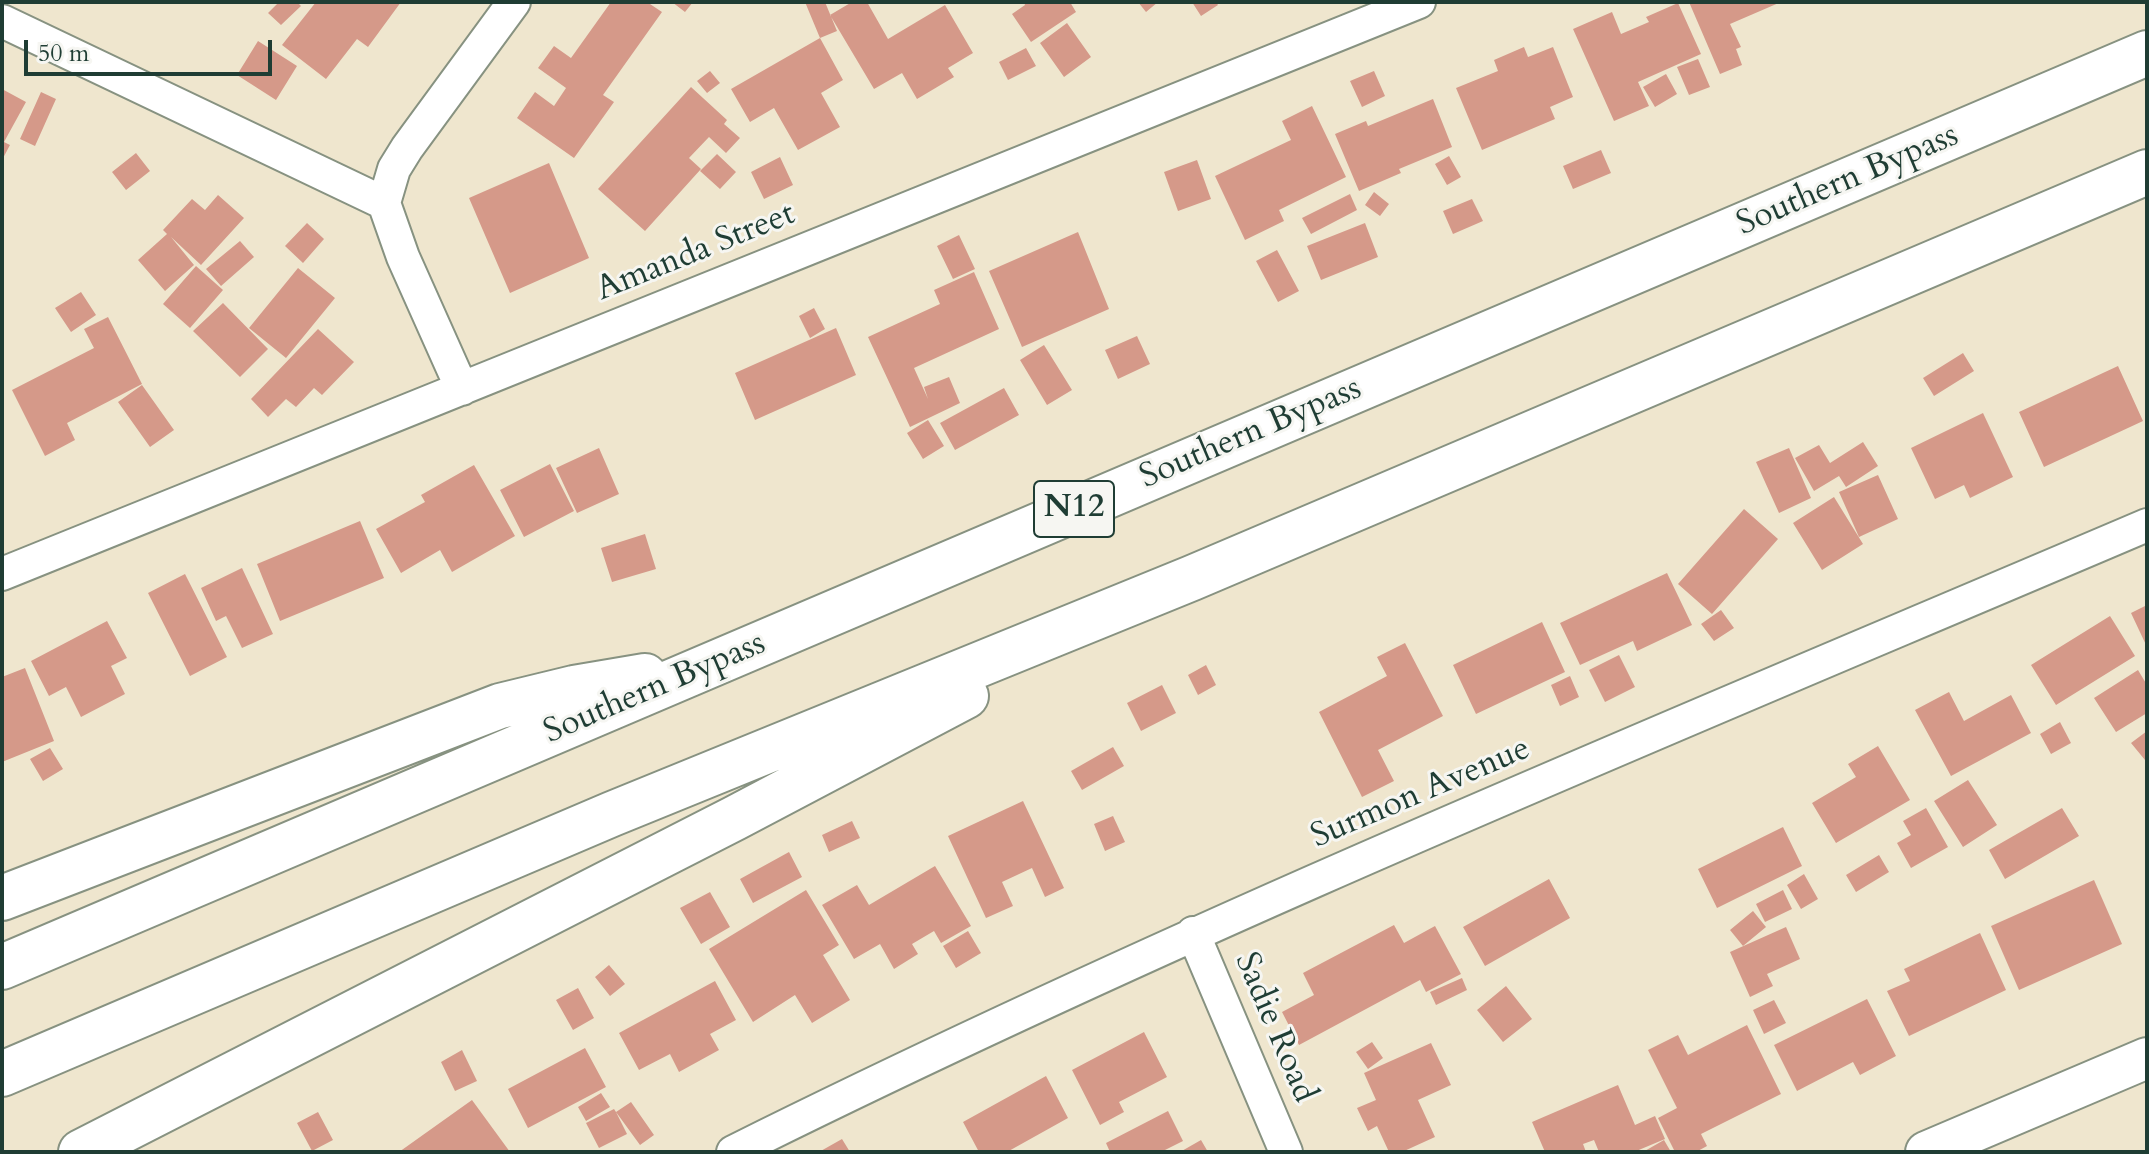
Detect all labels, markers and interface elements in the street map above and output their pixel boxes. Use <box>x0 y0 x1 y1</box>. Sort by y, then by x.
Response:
scale bar <box>28 24 276 74</box>
text: 50 m <box>38 37 89 70</box>
street label: Southern Bypass <box>1731 116 1965 246</box>
street label: Amanda Street <box>591 195 801 311</box>
street label: Southern Bypass <box>1134 369 1368 499</box>
road number: N12 <box>1034 481 1114 537</box>
street label: Southern Bypass <box>538 624 772 754</box>
street label: Surmon Avenue <box>1305 730 1537 858</box>
street label: Sadie Road <box>1224 947 1324 1109</box>

